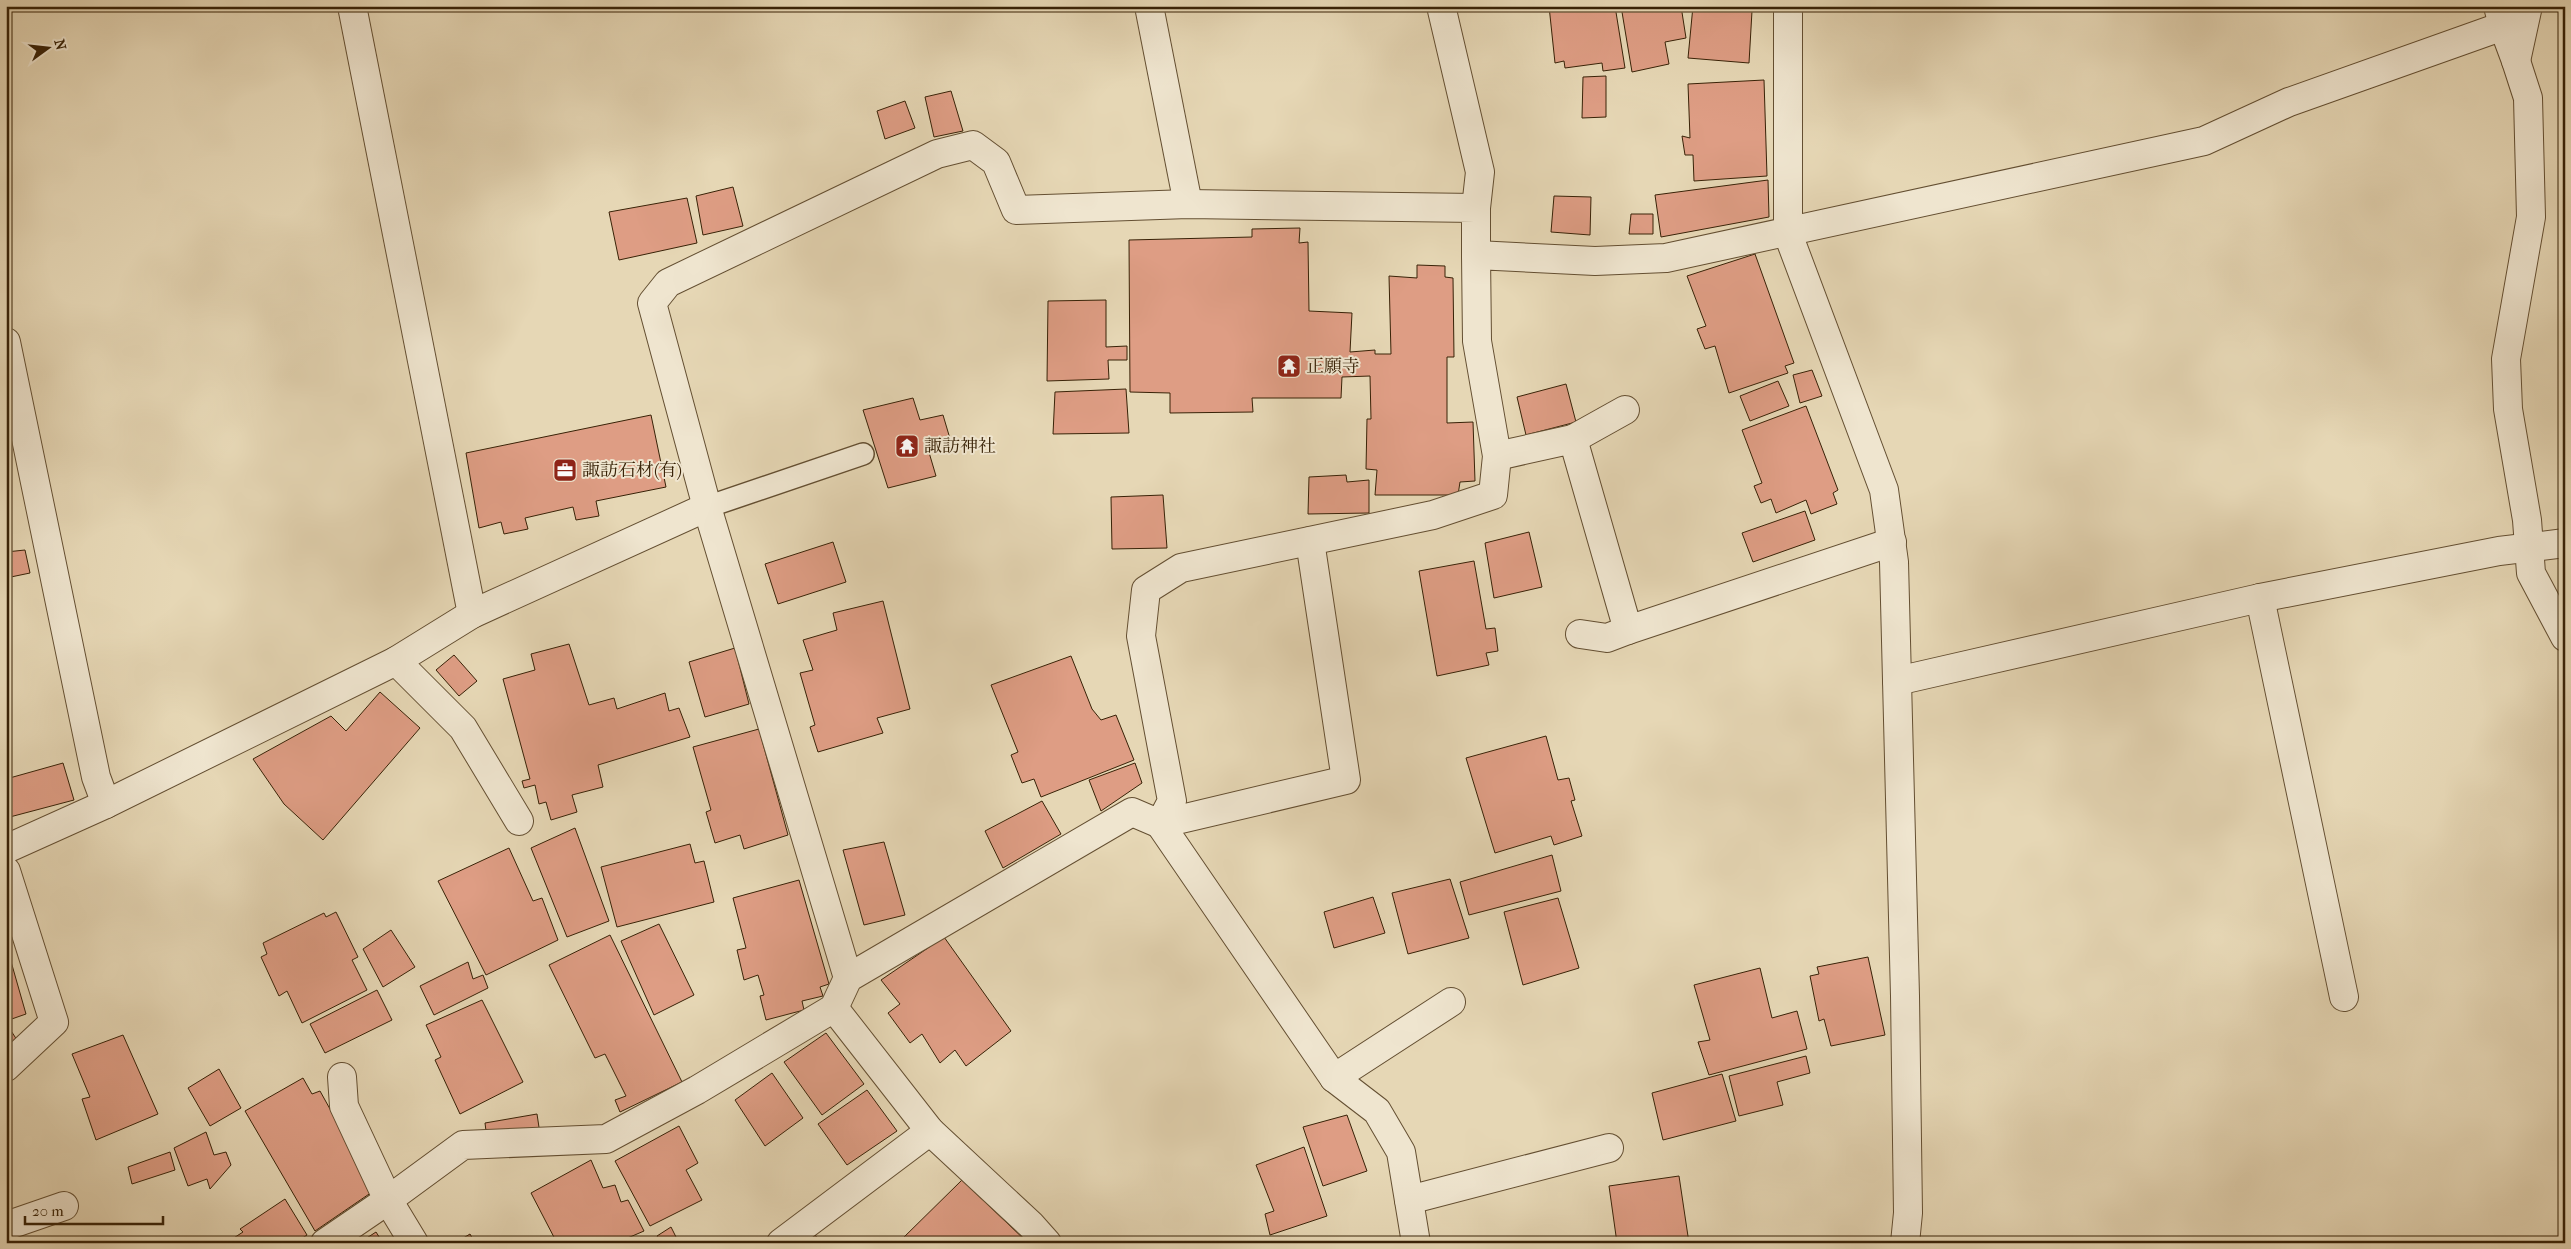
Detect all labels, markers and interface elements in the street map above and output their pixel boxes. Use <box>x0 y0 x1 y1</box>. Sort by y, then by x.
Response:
north arrow <box>22 22 72 72</box>
text: N <box>50 37 70 52</box>
temple icon: 正願寺 <box>1276 353 1302 379</box>
place label: 正願寺 <box>1306 356 1360 377</box>
temple icon: 諏訪神社 <box>894 433 920 459</box>
place label: 諏訪神社 <box>924 436 996 457</box>
office icon: 諏訪石材(有) <box>552 457 578 483</box>
place label: 諏訪石材(有) <box>582 460 682 481</box>
scale bar <box>25 1194 162 1226</box>
text: 20 m <box>32 1202 64 1220</box>

